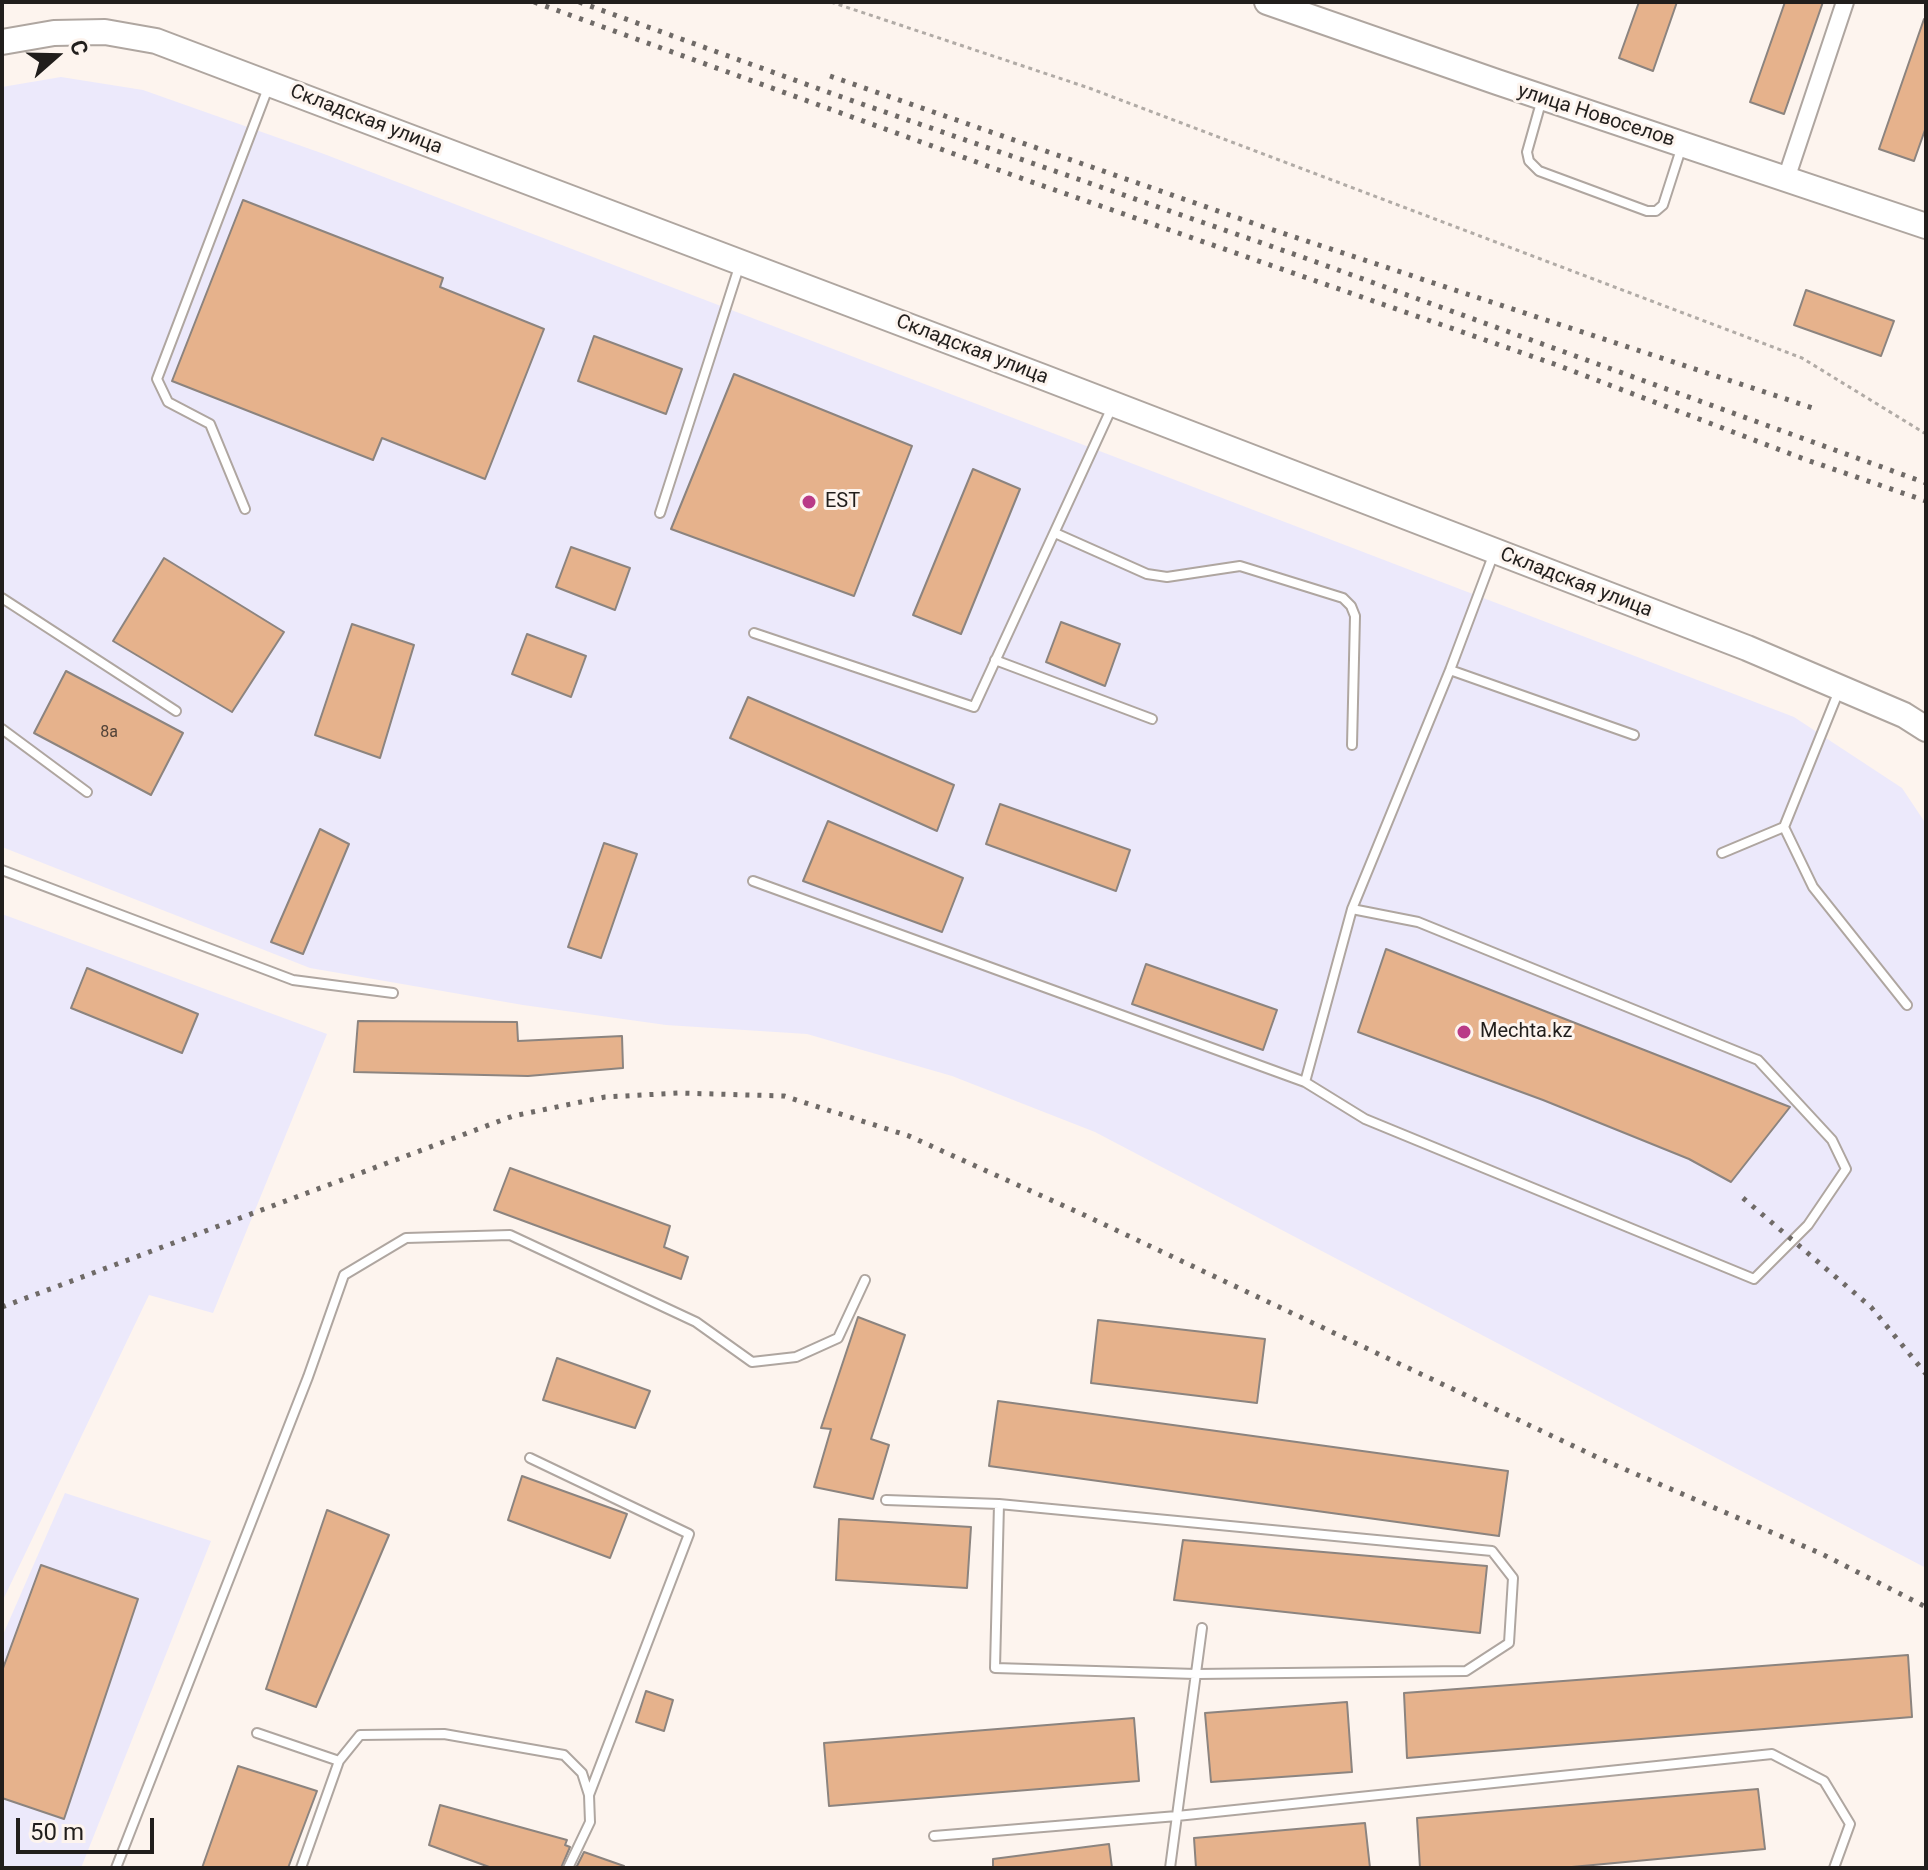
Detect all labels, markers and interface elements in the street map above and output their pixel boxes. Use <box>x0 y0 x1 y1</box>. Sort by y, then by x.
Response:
north arrow <box>16 16 96 96</box>
text: С <box>65 37 93 59</box>
street label: улица Новоселов <box>1514 79 1678 153</box>
street label: Складская улица <box>286 80 446 160</box>
street label: Складская улица <box>892 310 1052 390</box>
place label: EST <box>825 490 860 514</box>
marker: EST <box>800 493 818 511</box>
street label: Складская улица <box>1496 543 1656 623</box>
house number: 8а <box>100 723 118 743</box>
place label: Mechta.kz <box>1480 1020 1572 1044</box>
marker: Mechta.kz <box>1455 1023 1473 1041</box>
scale bar <box>20 1802 158 1852</box>
text: 50 m <box>30 1818 84 1846</box>

